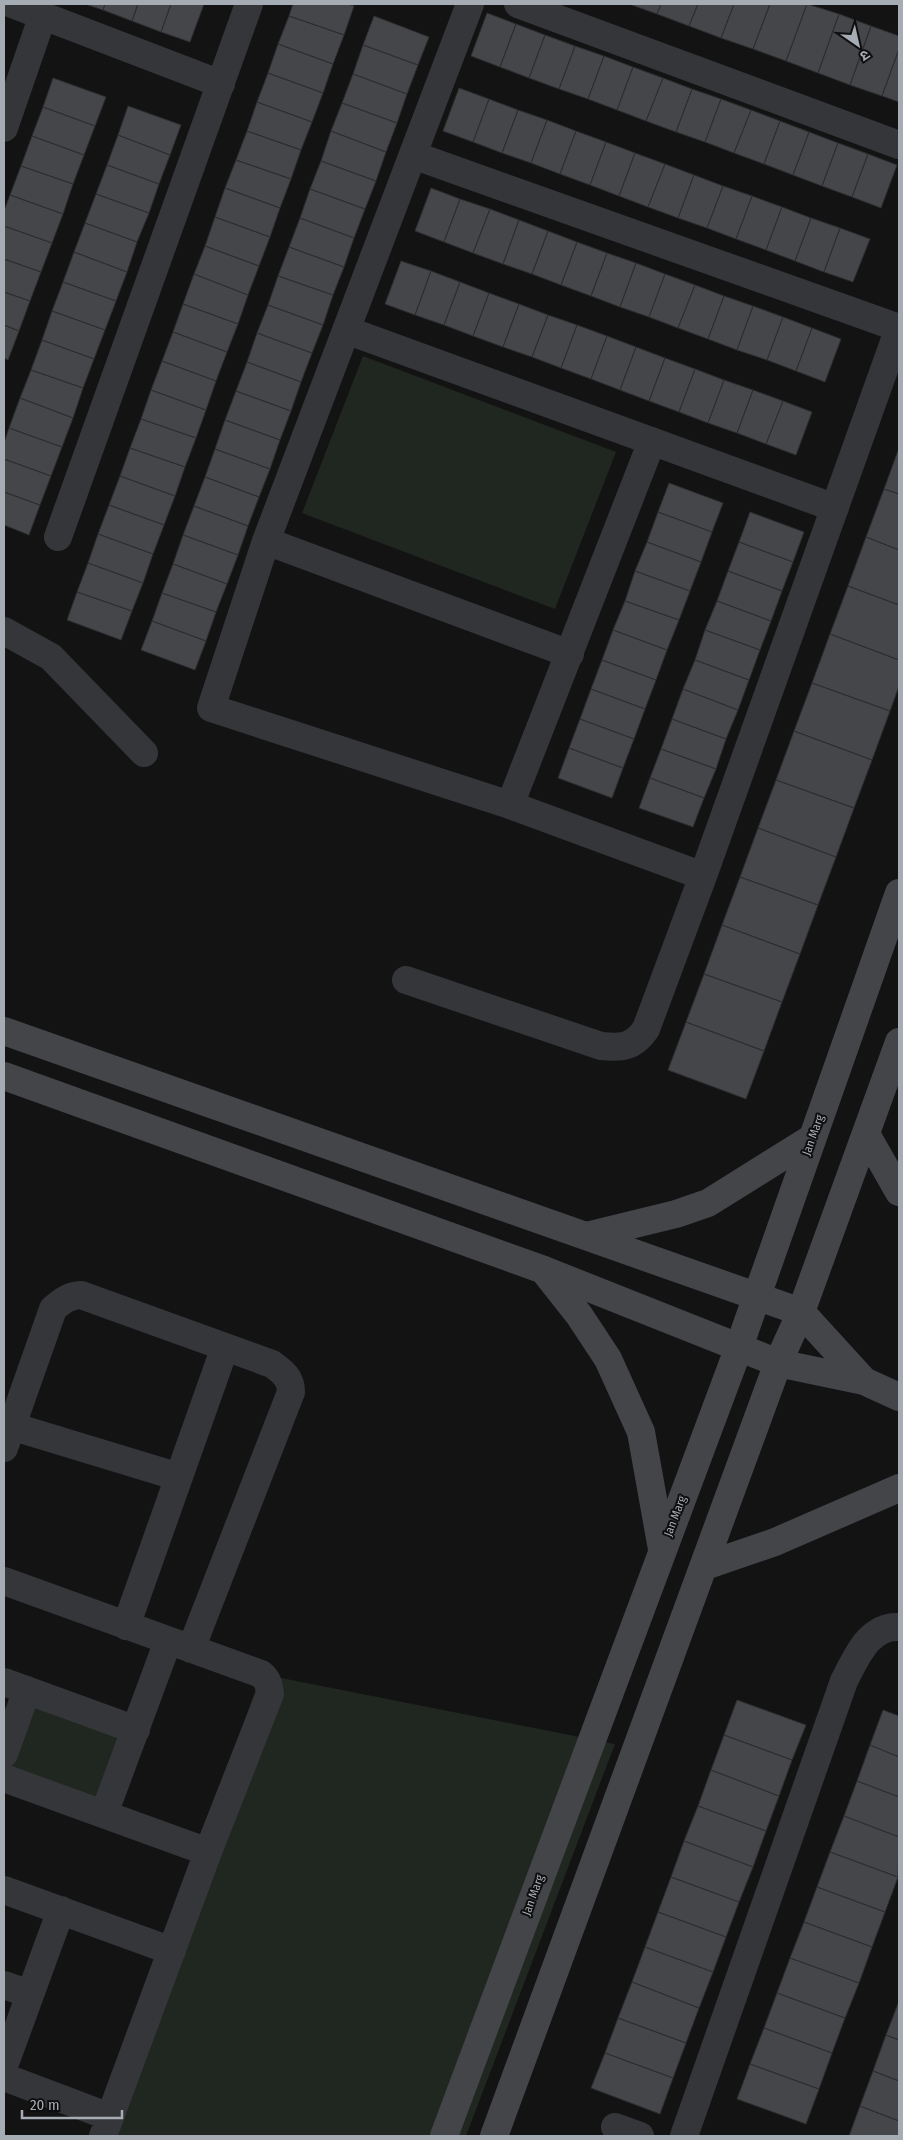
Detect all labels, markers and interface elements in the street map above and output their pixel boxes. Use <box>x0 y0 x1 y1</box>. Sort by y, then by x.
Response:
north arrow <box>833 20 883 70</box>
text: उ <box>856 46 873 65</box>
street label: Jan Marg <box>799 1112 827 1157</box>
street label: Jan Marg <box>661 1493 689 1538</box>
street label: Jan Marg <box>519 1872 547 1917</box>
scale bar <box>22 2088 122 2120</box>
text: 20 m <box>30 2096 60 2114</box>

